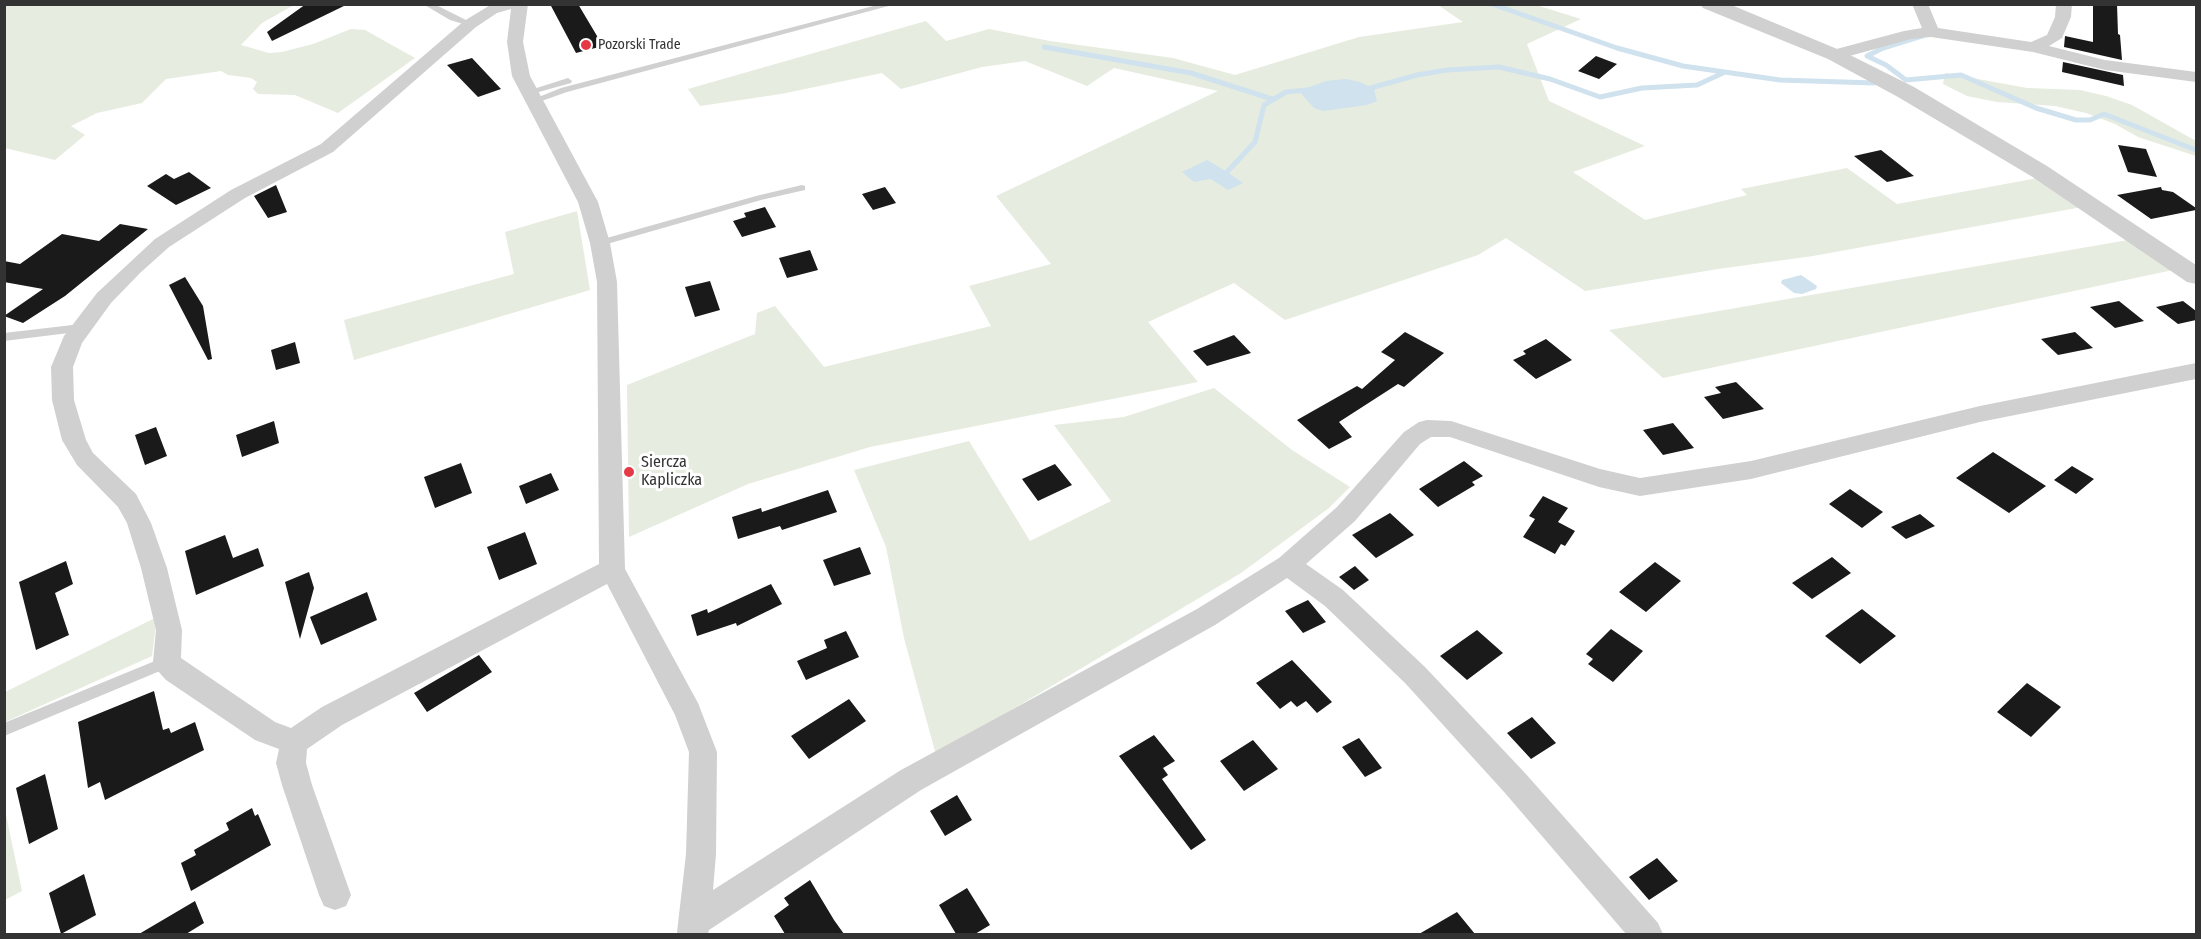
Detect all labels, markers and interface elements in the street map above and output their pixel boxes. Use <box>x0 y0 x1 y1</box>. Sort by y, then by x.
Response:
place label: Pozorski Trade <box>598 37 681 53</box>
marker: Pozorski Trade <box>579 38 593 52</box>
place label: Siercza Kapliczka <box>641 453 702 491</box>
marker: Siercza Kapliczka <box>622 465 636 479</box>

